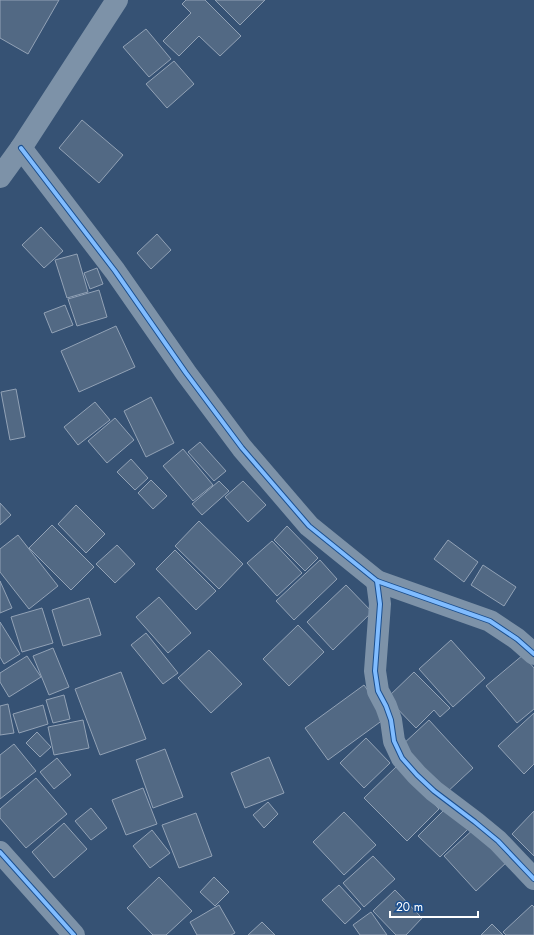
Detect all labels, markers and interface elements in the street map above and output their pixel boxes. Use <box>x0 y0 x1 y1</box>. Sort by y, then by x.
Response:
scale bar <box>390 893 478 919</box>
text: 20 m <box>396 898 423 916</box>

